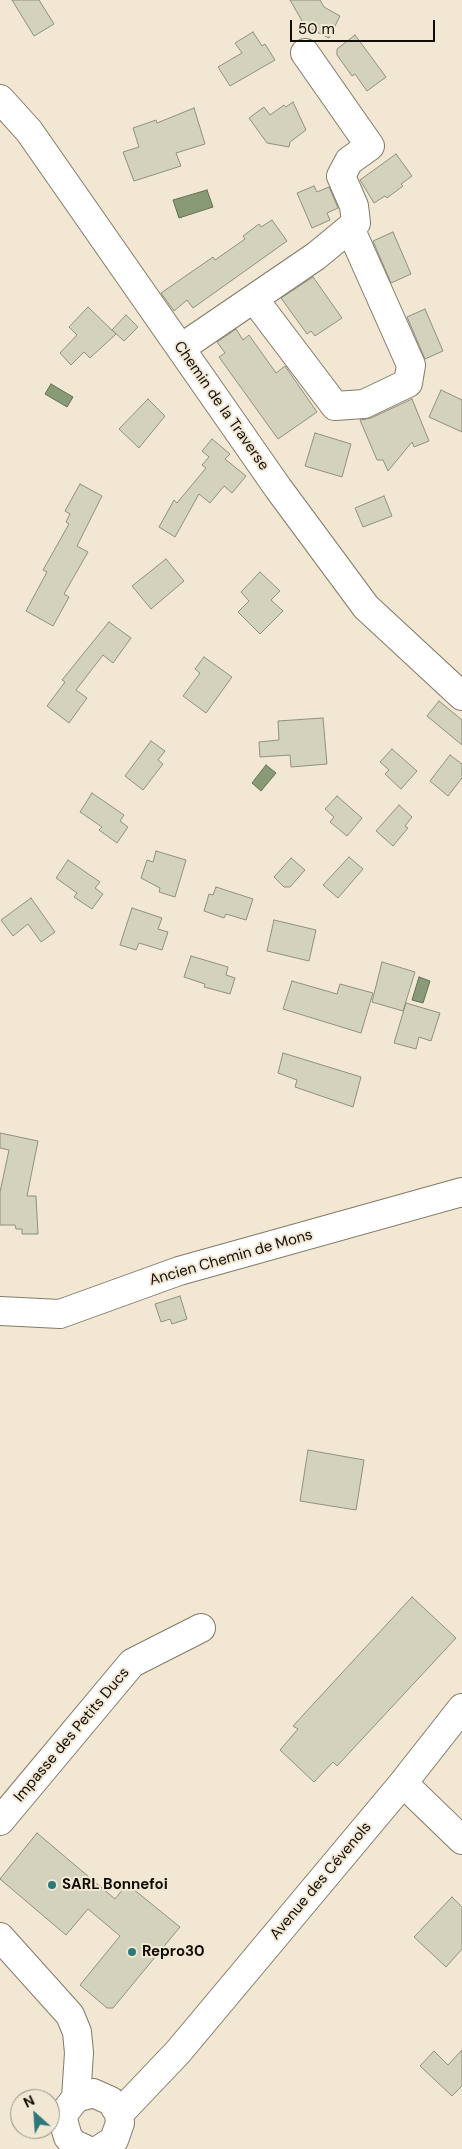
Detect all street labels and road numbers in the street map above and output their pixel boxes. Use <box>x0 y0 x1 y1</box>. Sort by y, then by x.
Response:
street label: Chemin de la Traverse <box>170 338 272 474</box>
street label: Ancien Chemin de Mons <box>147 1226 315 1290</box>
street label: Impasse des Petits Ducs <box>11 1664 133 1806</box>
street label: Avenue des Cévenols <box>267 1819 375 1943</box>

